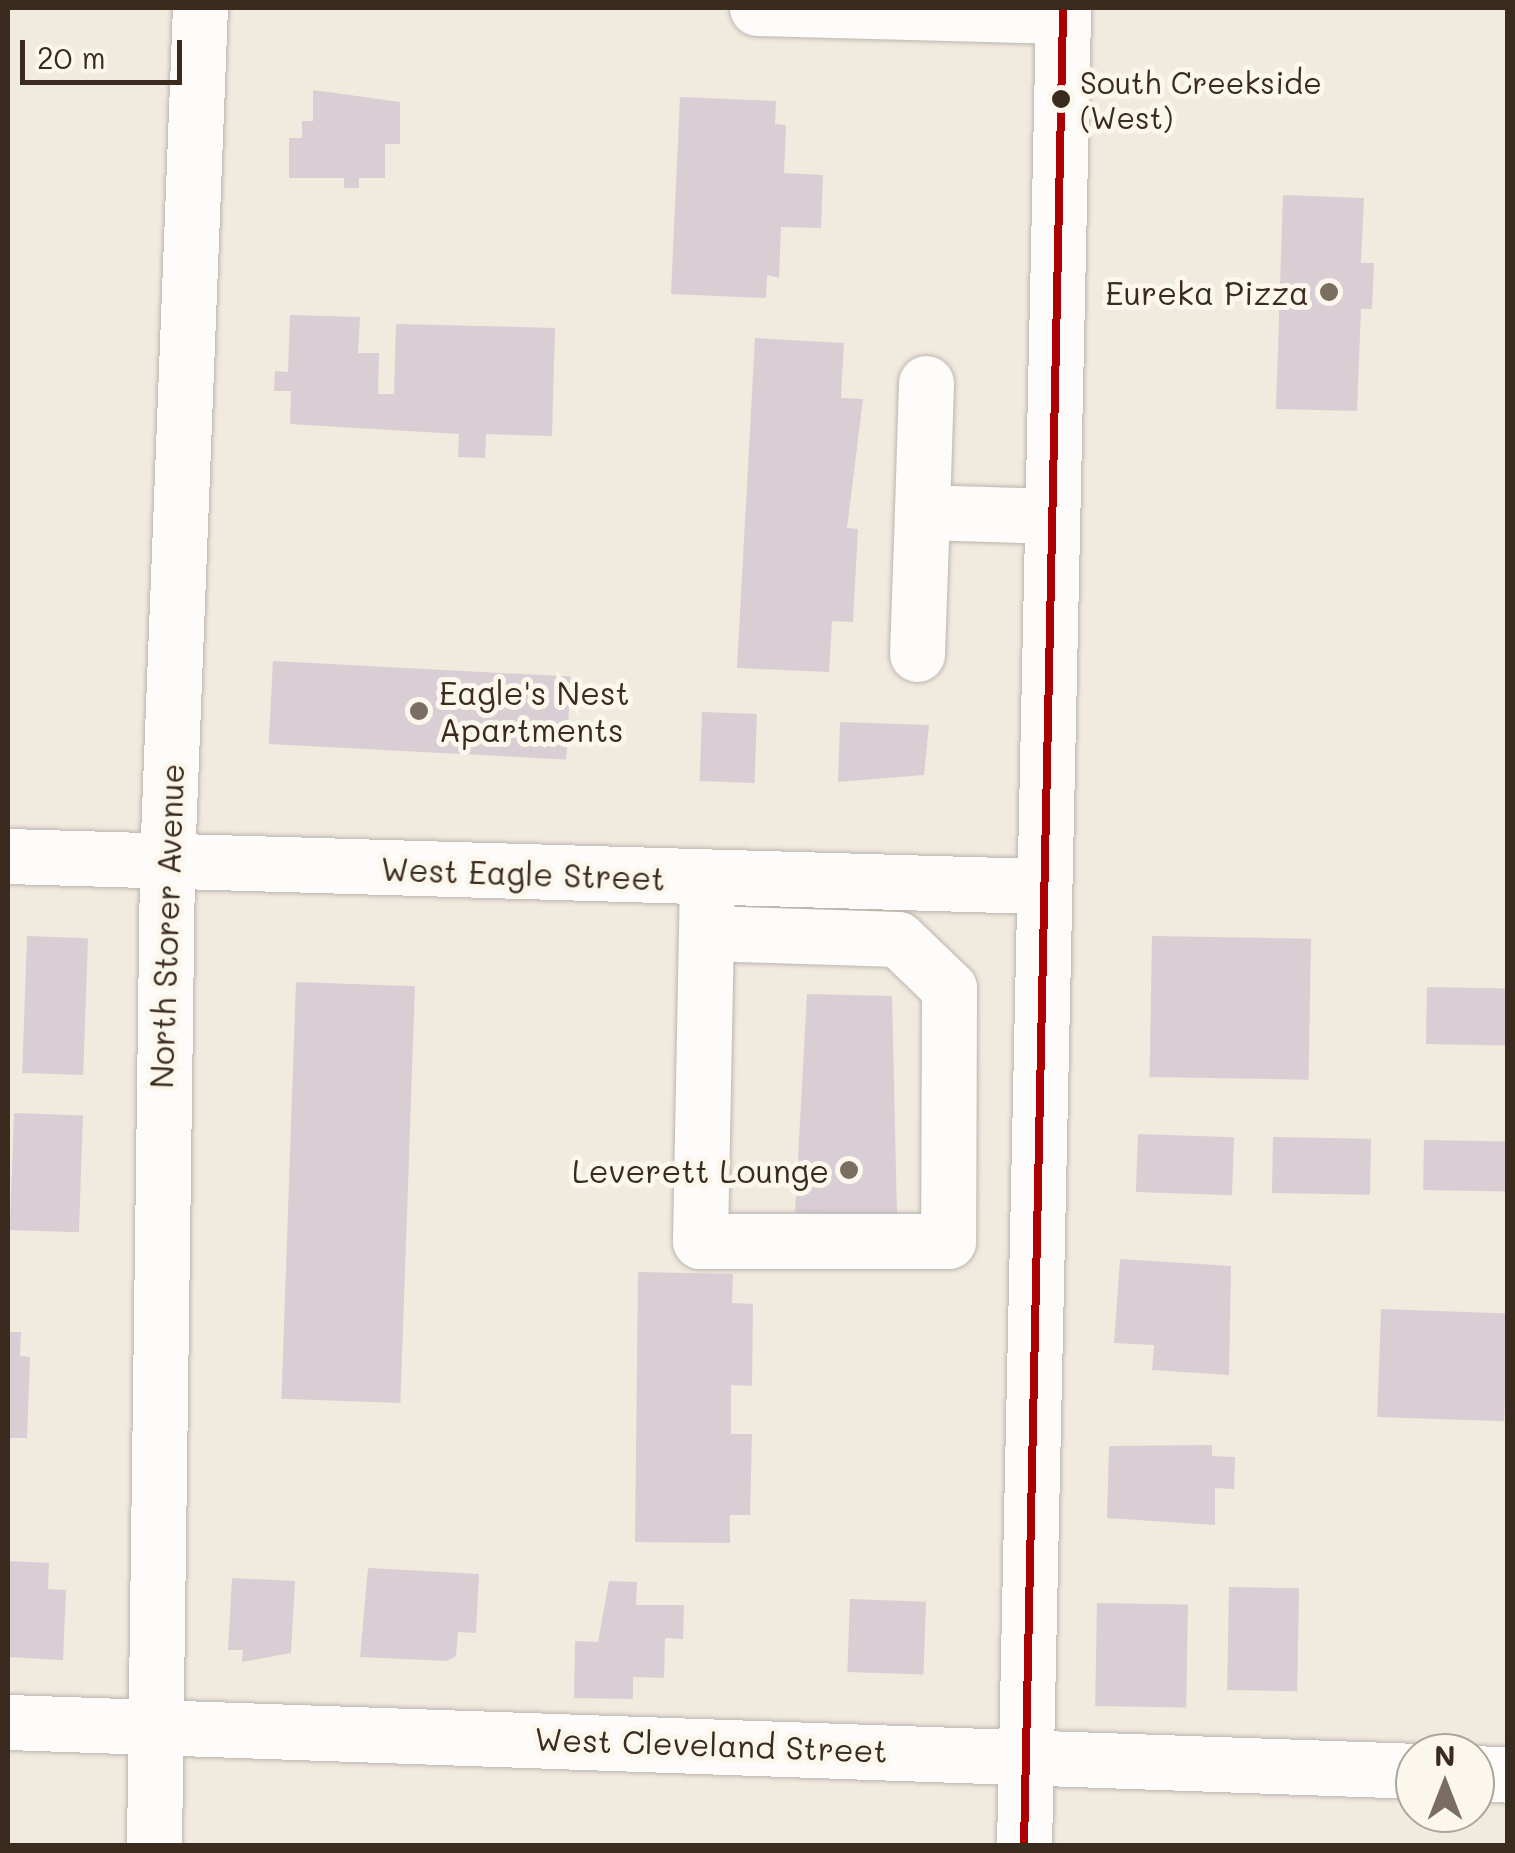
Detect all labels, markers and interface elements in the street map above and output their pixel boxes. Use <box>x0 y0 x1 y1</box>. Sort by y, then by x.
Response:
scale bar <box>25 20 188 82</box>
text: 20 m <box>37 37 106 77</box>
place label: South Creekside (West) <box>1080 64 1322 134</box>
marker: South Creekside (West) <box>1051 89 1071 109</box>
place label: Eureka Pizza <box>1105 273 1309 311</box>
marker: Eureka Pizza <box>1318 281 1340 303</box>
place label: Eagle's Nest Apartments <box>439 674 630 749</box>
marker: Eagle's Nest Apartments <box>408 700 430 722</box>
street label: North Storer Avenue <box>141 763 191 1089</box>
street label: West Eagle Street <box>380 849 666 897</box>
place label: Leverett Lounge <box>572 1151 829 1189</box>
marker: Leverett Lounge <box>838 1159 860 1181</box>
street label: West Cleveland Street <box>534 1719 888 1769</box>
north arrow <box>1395 1733 1495 1833</box>
text: N <box>1434 1737 1456 1773</box>

